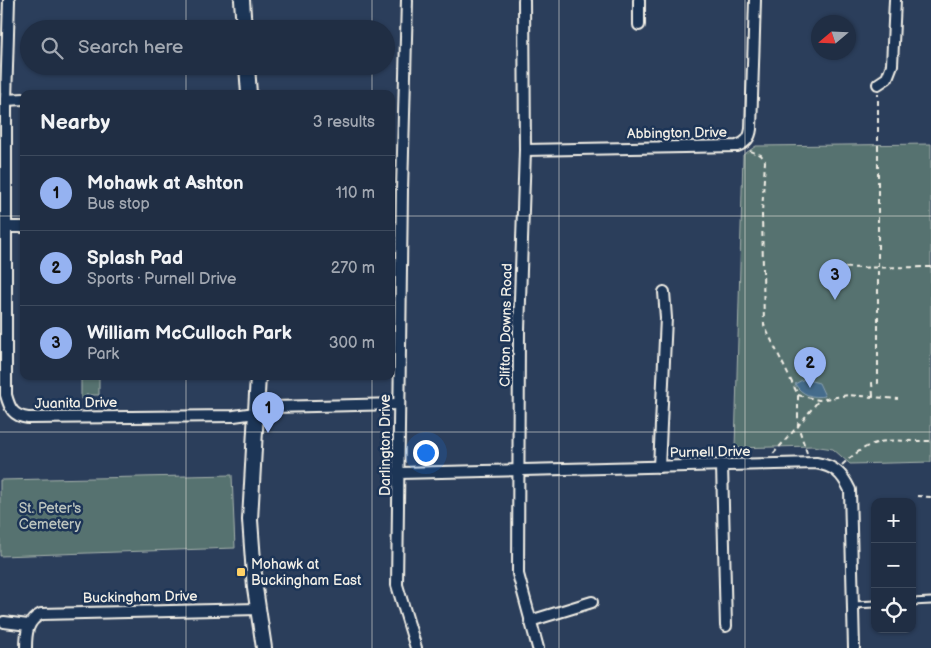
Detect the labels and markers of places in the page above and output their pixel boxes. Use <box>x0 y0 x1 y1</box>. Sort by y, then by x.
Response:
pin: 3 <box>819 259 851 300</box>
pin: 2 <box>794 347 826 388</box>
pin: 1 <box>252 392 284 433</box>
place label: Mohawk at Buckingham East <box>251 556 362 589</box>
marker: Mohawk at Buckingham East <box>235 566 247 578</box>

